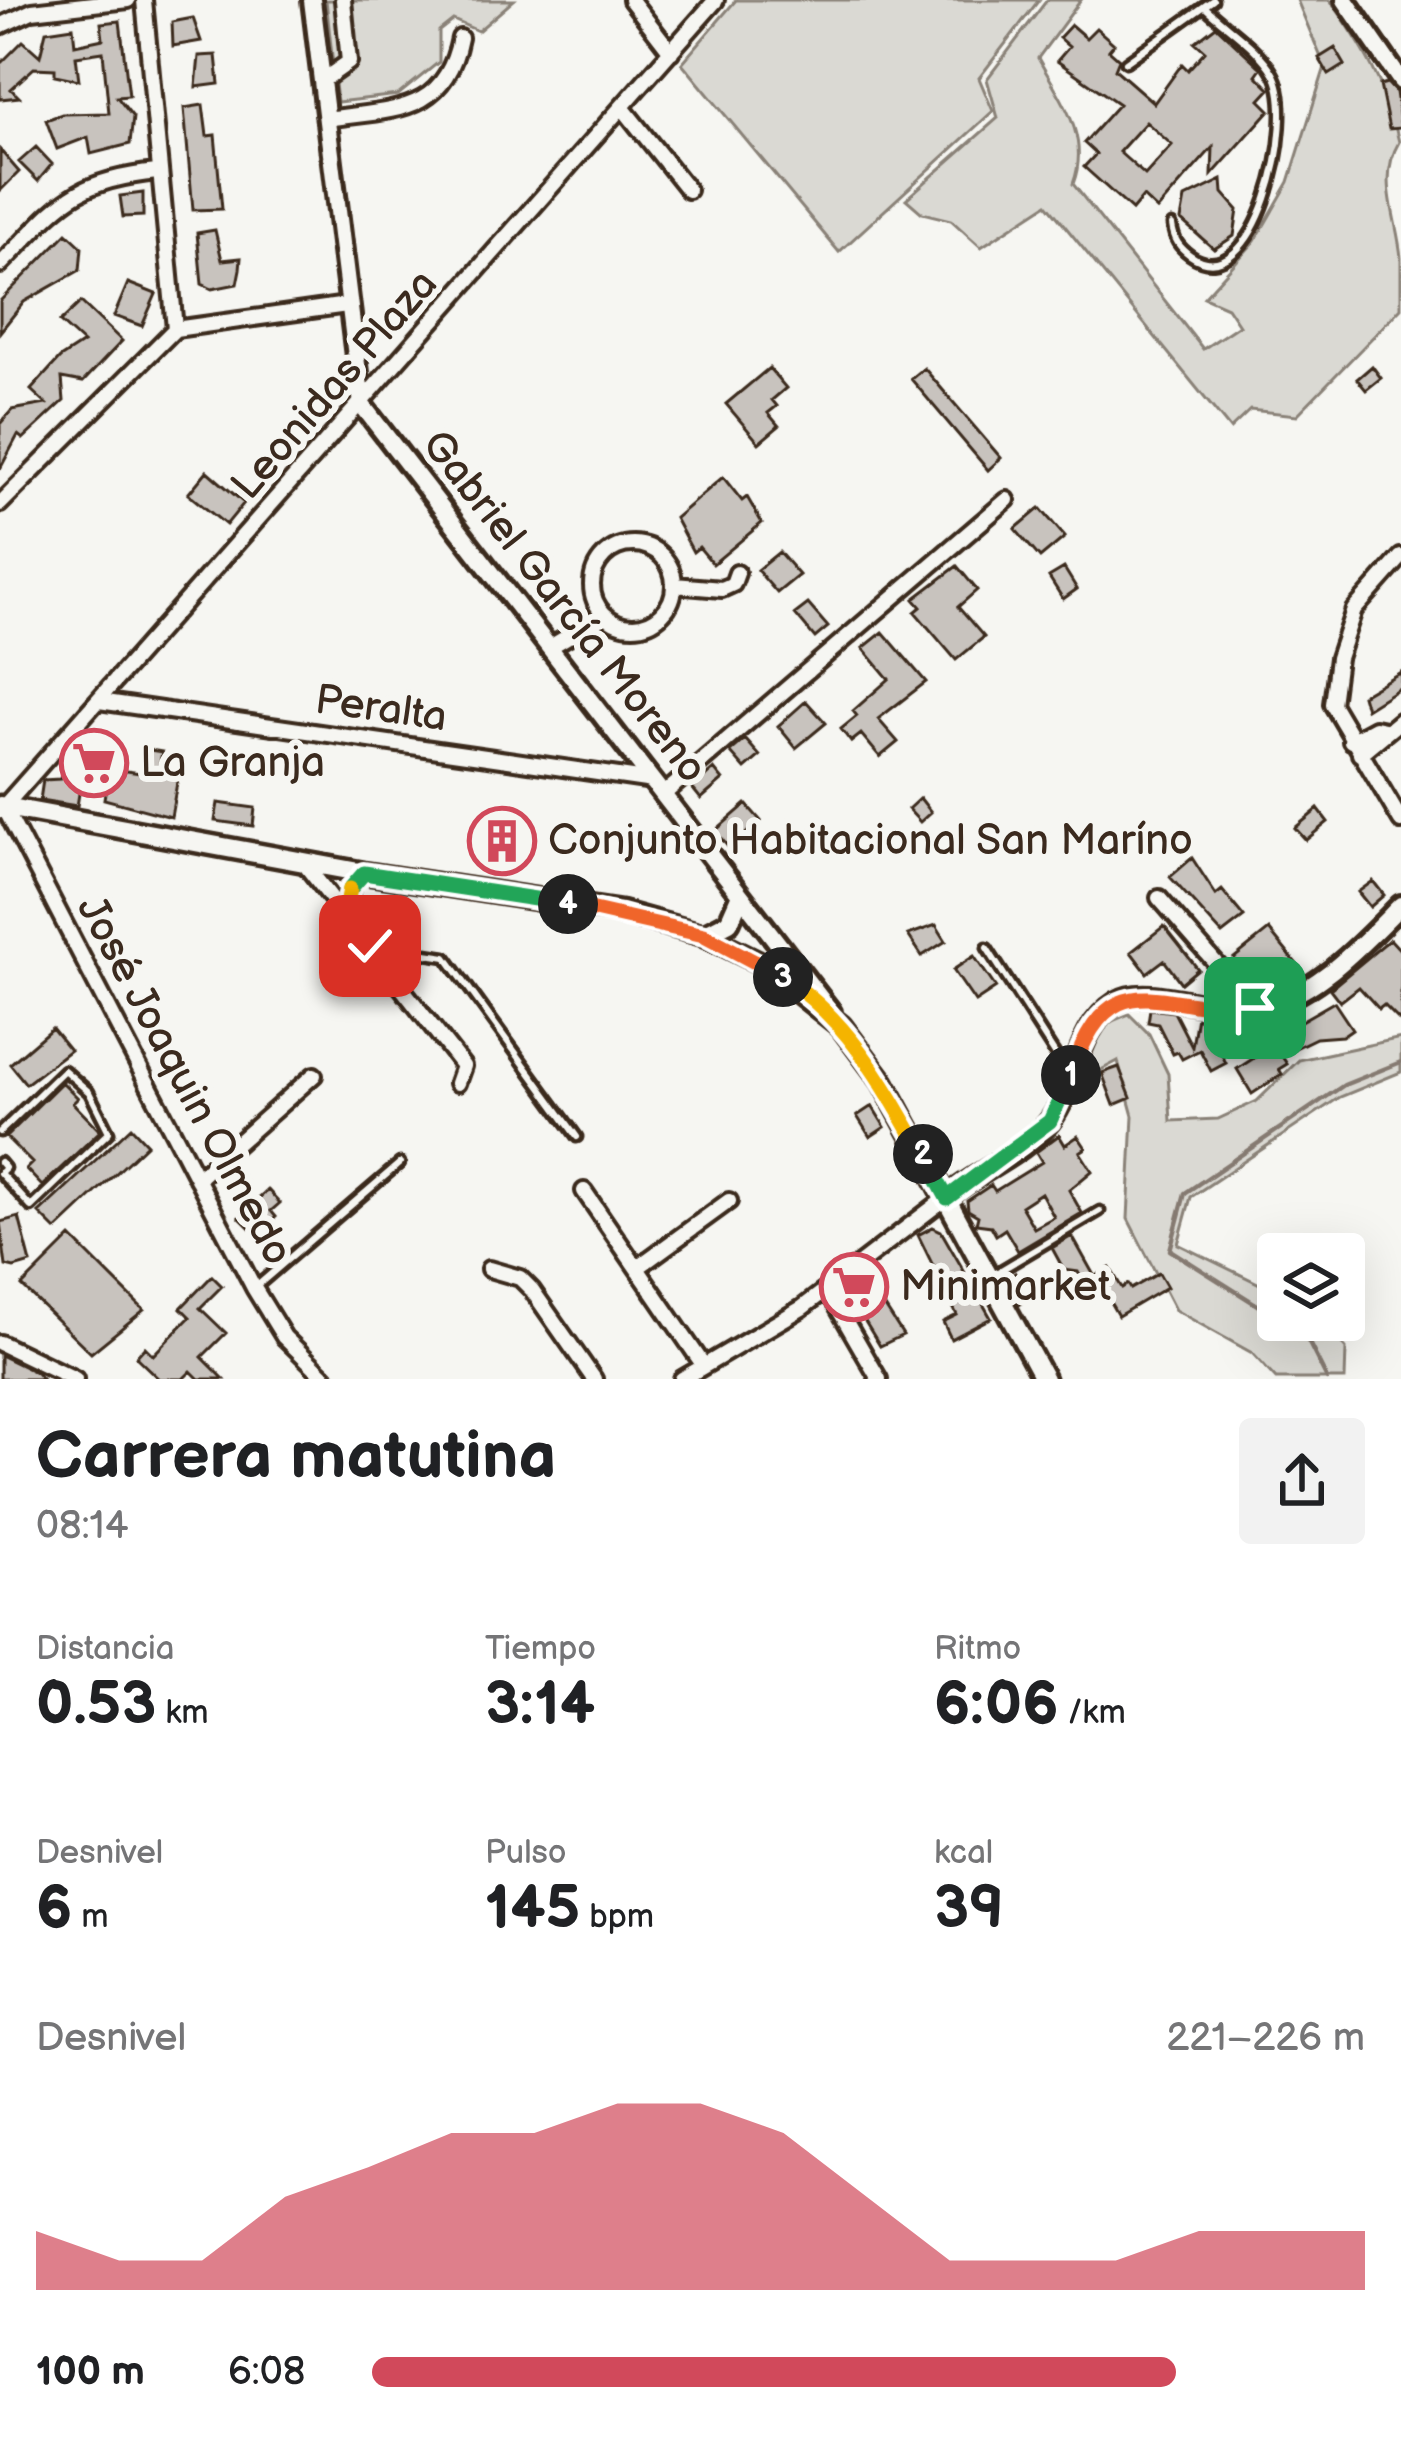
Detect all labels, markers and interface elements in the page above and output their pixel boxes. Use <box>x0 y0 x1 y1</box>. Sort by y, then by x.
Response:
street label: Leonidas Plaza <box>221 260 449 510</box>
street label: Gabriel García Moreno <box>410 421 718 793</box>
street label: Peralta <box>312 675 450 743</box>
supermarket icon: La Granja <box>59 728 129 798</box>
place label: La Granja <box>140 738 325 789</box>
building icon: Conjunto Habitacional San Maríno <box>467 806 537 876</box>
place label: Conjunto Habitacional San Maríno <box>548 816 1193 867</box>
pin: 4 <box>538 874 598 934</box>
text: 4 <box>558 884 578 924</box>
street label: José Joaquin Olmedo <box>65 888 303 1274</box>
pin <box>319 895 421 997</box>
icon: check <box>337 913 403 979</box>
pin: 3 <box>753 947 813 1007</box>
text: 3 <box>773 957 793 997</box>
pin <box>1204 957 1306 1059</box>
icon: arrive <box>1222 975 1288 1041</box>
pin: 1 <box>1041 1045 1101 1105</box>
text: 1 <box>1064 1055 1078 1095</box>
pin: 2 <box>893 1124 953 1184</box>
text: 2 <box>913 1134 933 1174</box>
map controls <box>1257 1233 1365 1341</box>
button: layers <box>1257 1233 1365 1341</box>
supermarket icon: Minimarket <box>819 1252 889 1322</box>
place label: Minimarket <box>900 1262 1111 1313</box>
text: Carrera matutina <box>36 1418 556 1497</box>
button: share <box>1239 1418 1365 1544</box>
text: 08:14 <box>36 1503 128 1550</box>
text: Distancia <box>36 1629 175 1669</box>
text: Tiempo <box>485 1629 596 1669</box>
text: Ritmo <box>934 1629 1021 1669</box>
text: 0.53 <box>36 1669 156 1741</box>
text: 3:14 <box>485 1669 595 1741</box>
text: 6:06 <box>934 1669 1059 1741</box>
text: km <box>156 1693 209 1733</box>
text: /km <box>1059 1693 1126 1733</box>
text: Desnivel <box>36 1833 163 1873</box>
text: Pulso <box>485 1833 567 1873</box>
text: kcal <box>934 1833 993 1873</box>
text: 6 <box>36 1873 72 1945</box>
text: 145 <box>485 1873 580 1945</box>
text: 39 <box>934 1873 1004 1945</box>
text: m <box>72 1897 109 1937</box>
text: bpm <box>580 1897 654 1937</box>
text: Desnivel <box>36 2015 186 2062</box>
text: 221–226 m <box>1166 2015 1365 2062</box>
text: 100 m <box>36 2349 145 2396</box>
text: 6:08 <box>228 2349 305 2396</box>

